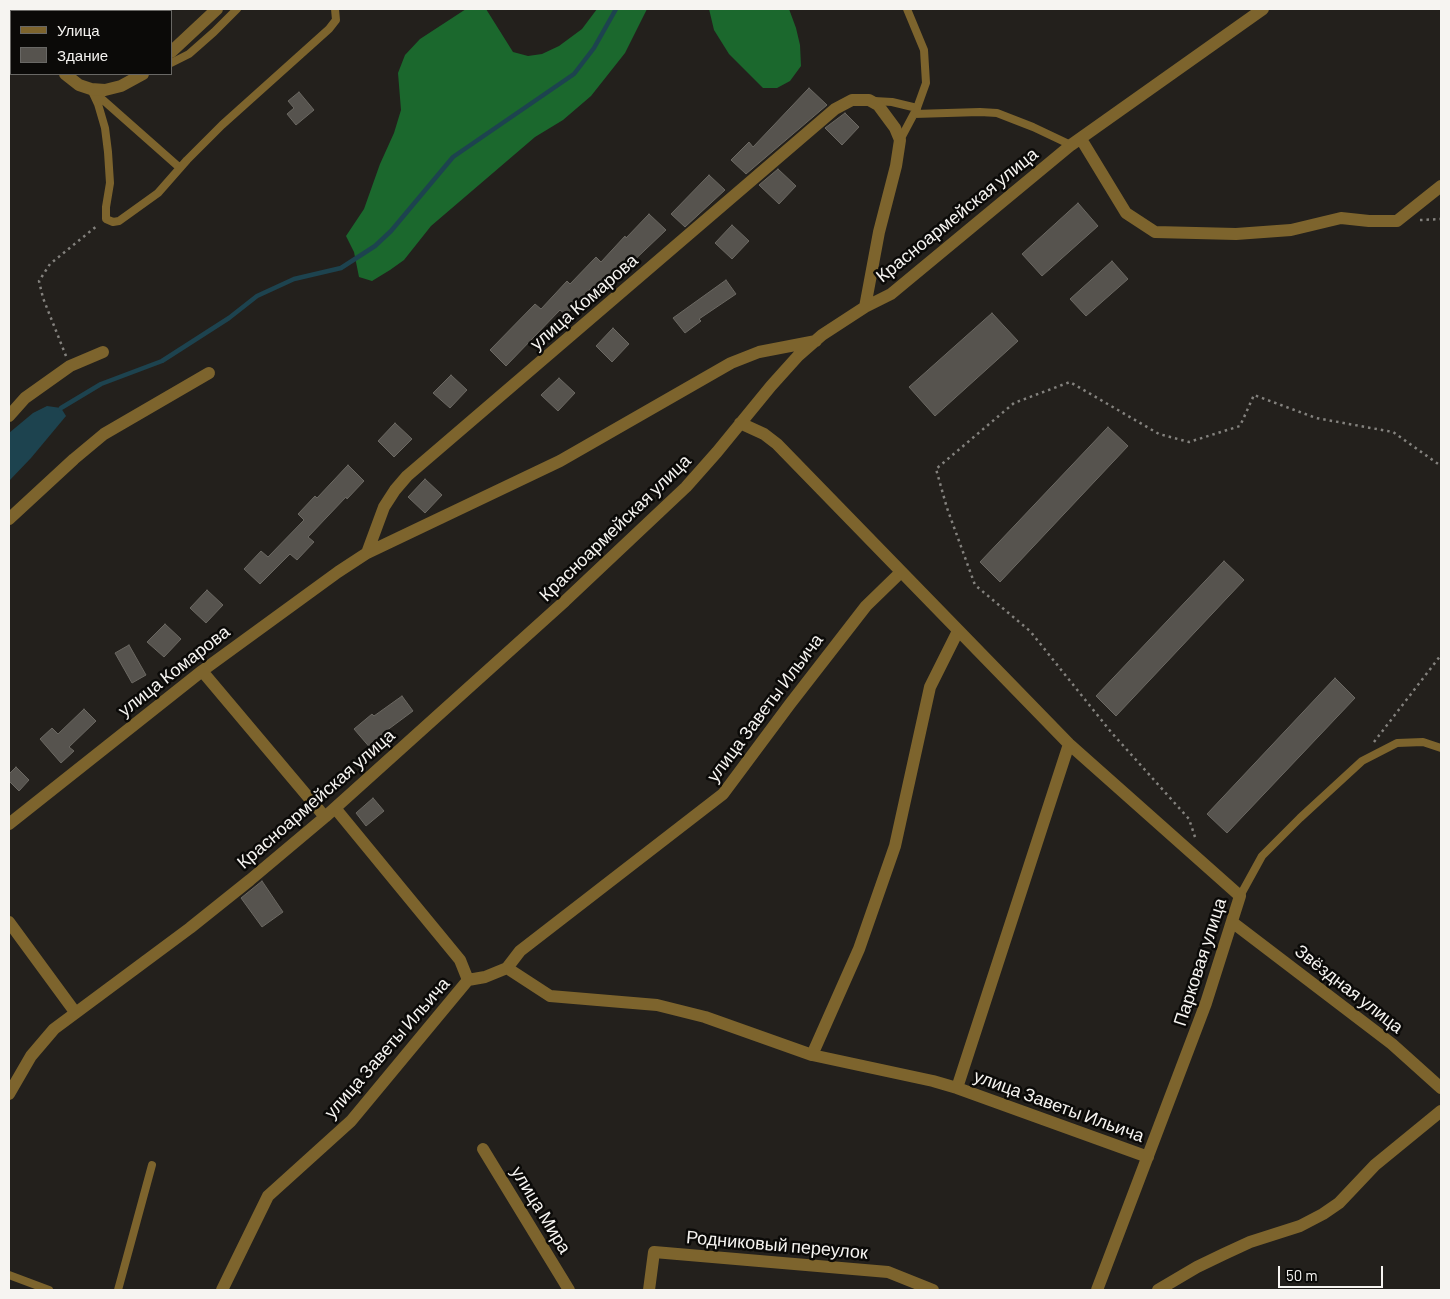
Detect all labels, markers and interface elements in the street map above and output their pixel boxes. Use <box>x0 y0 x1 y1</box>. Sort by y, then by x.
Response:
legend <box>10 10 172 75</box>
text: Улица <box>57 21 100 39</box>
text: Здание <box>57 46 108 64</box>
street label: Красноармейская улица <box>872 143 1042 287</box>
street label: улица Комарова <box>526 249 642 355</box>
street label: Красноармейская улица <box>535 450 695 606</box>
street label: улица Комарова <box>114 621 234 721</box>
street label: улица Заветы Ильича <box>702 630 828 786</box>
street label: Красноармейская улица <box>233 725 399 873</box>
street label: Парковая улица <box>1169 895 1231 1029</box>
street label: Звёздная улица <box>1291 940 1407 1038</box>
street label: улица Заветы Ильича <box>320 973 454 1123</box>
street label: улица Заветы Ильича <box>971 1065 1147 1147</box>
street label: улица Мира <box>506 1162 576 1258</box>
street label: Родниковый переулок <box>685 1226 869 1264</box>
scale bar <box>1280 1256 1385 1288</box>
text: 50 m <box>1286 1266 1318 1284</box>

